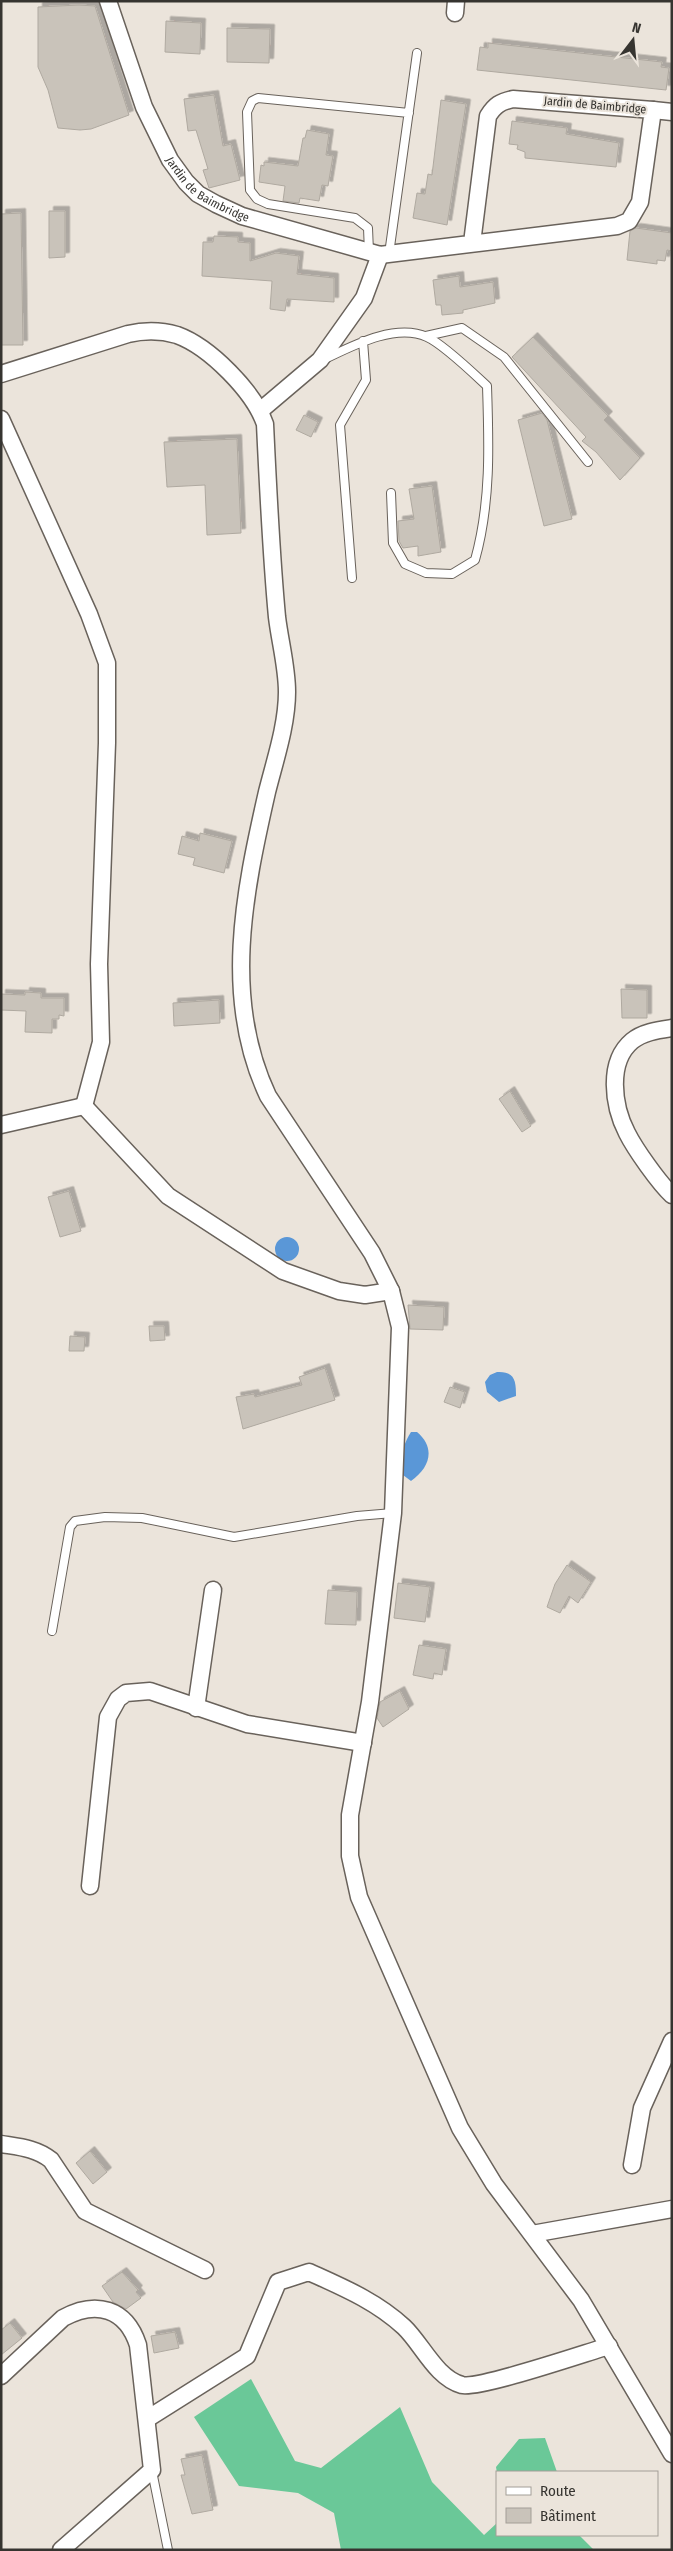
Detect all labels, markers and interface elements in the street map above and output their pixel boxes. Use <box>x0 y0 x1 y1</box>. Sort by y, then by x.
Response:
north arrow <box>608 15 658 65</box>
text: N <box>630 19 643 37</box>
street label: Jardin de Baimbridge <box>543 94 647 116</box>
street label: Jardin de Baimbridge <box>163 155 251 225</box>
legend <box>496 2471 658 2536</box>
text: Route <box>540 2482 576 2500</box>
text: Bâtiment <box>540 2507 596 2525</box>

